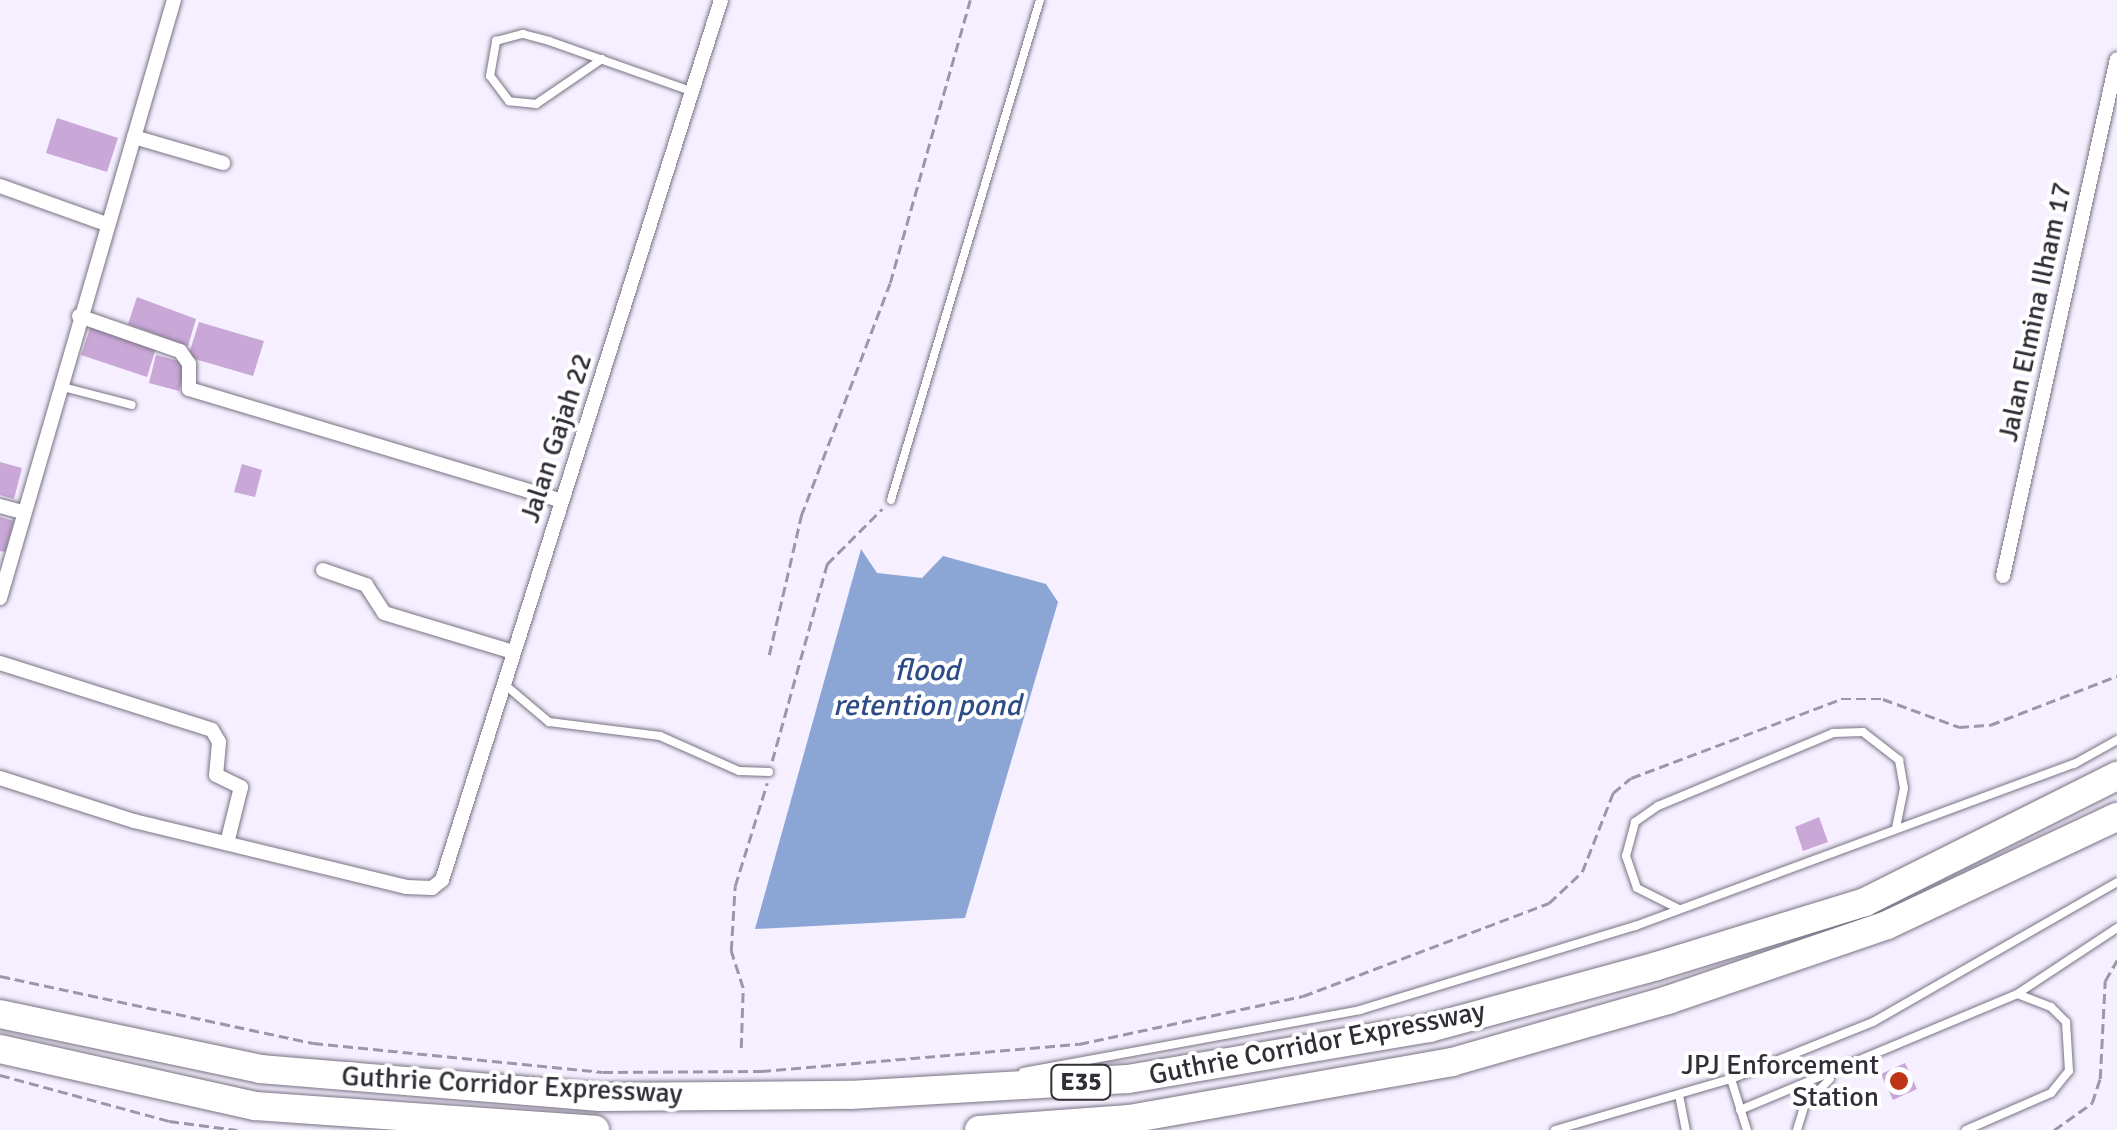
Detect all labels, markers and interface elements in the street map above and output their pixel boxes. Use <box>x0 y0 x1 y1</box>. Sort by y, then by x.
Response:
street label: Jalan Elmina Ilham 17 <box>1991 179 2079 445</box>
street label: Jalan Gajah 22 <box>513 349 599 527</box>
water label: flood retention pond <box>833 653 1021 724</box>
street label: Guthrie Corridor Expressway <box>1146 994 1488 1092</box>
place label: JPJ Enforcement Station <box>1681 1048 1879 1114</box>
street label: Guthrie Corridor Expressway <box>341 1059 683 1111</box>
road number: E35 <box>1048 1062 1114 1102</box>
marker: JPJ Enforcement Station <box>1888 1070 1910 1092</box>

